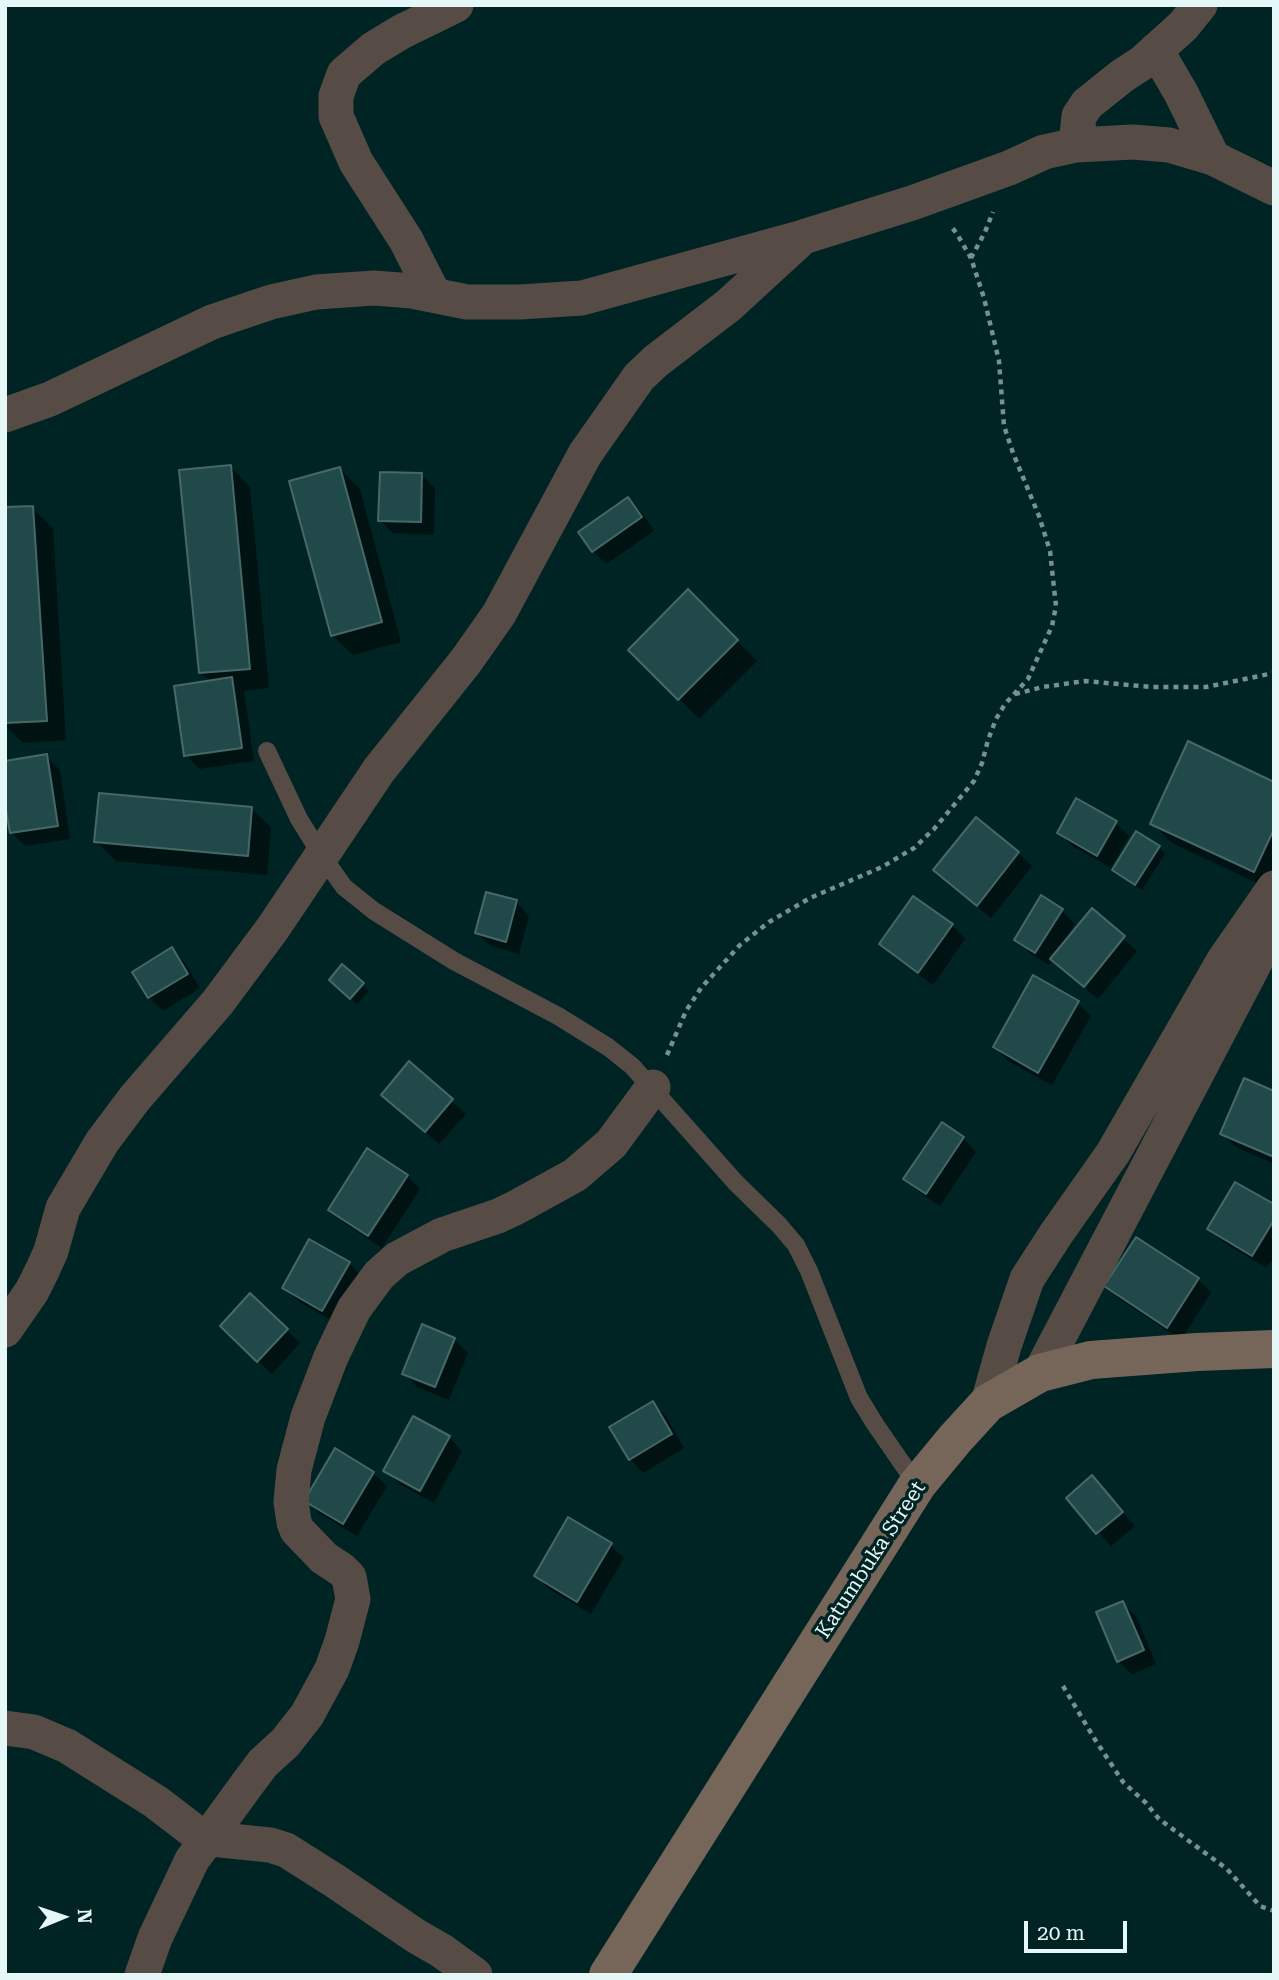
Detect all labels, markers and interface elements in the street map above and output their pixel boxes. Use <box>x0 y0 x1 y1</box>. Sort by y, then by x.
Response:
street label: Katumbuka Street <box>811 1477 931 1643</box>
north arrow <box>28 1882 98 1952</box>
scale bar <box>1027 1906 1130 1950</box>
text: N <box>73 1909 96 1924</box>
text: 20 m <box>1037 1921 1085 1945</box>

